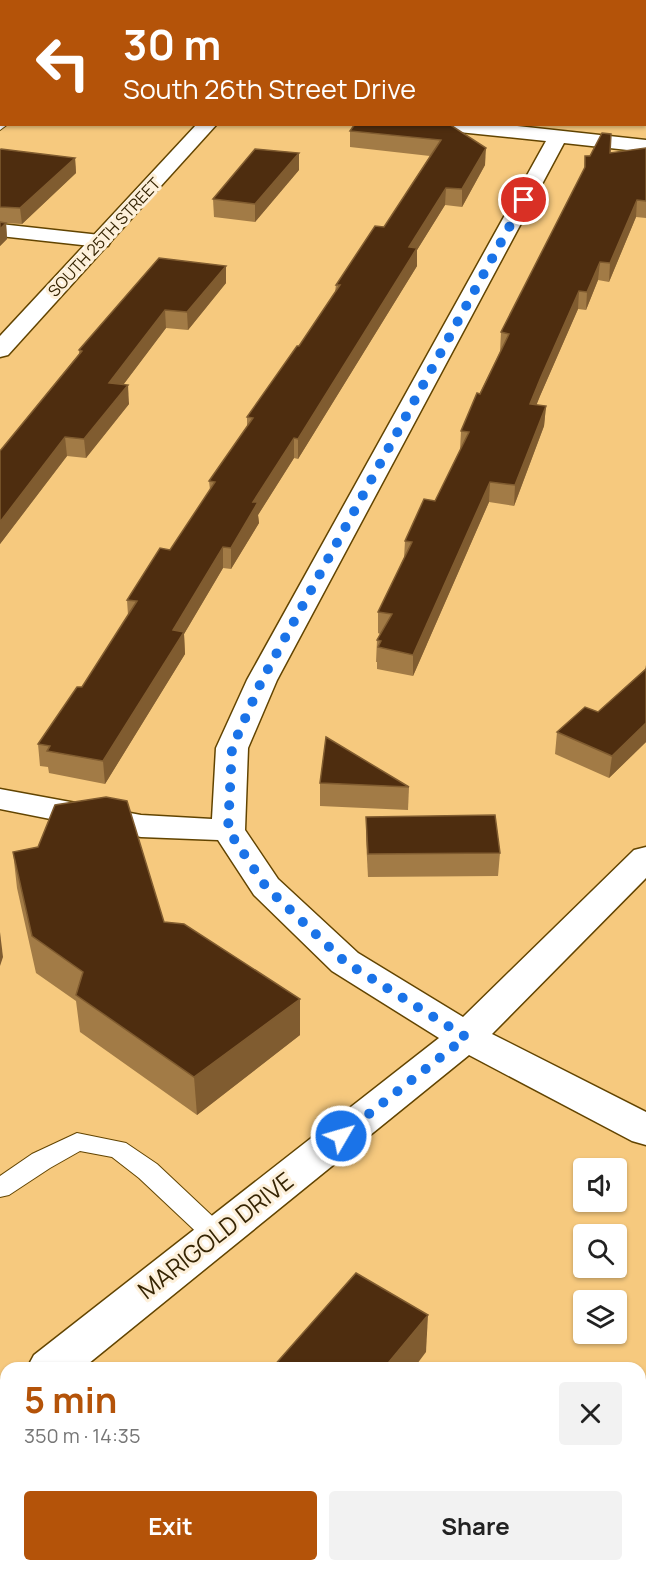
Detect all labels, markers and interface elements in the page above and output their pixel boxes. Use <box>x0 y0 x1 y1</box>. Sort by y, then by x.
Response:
text: 30 m <box>123 15 221 73</box>
icon: left <box>24 24 102 102</box>
text: South 26th Street Drive <box>123 70 416 107</box>
street label: SOUTH 25TH STREET <box>43 172 165 301</box>
pin <box>498 174 549 225</box>
icon: arrive <box>507 183 540 216</box>
position arrow <box>309 1104 373 1168</box>
map controls <box>573 1158 627 1344</box>
button: sound <box>573 1158 627 1212</box>
street label: MARIGOLD DRIVE <box>131 1164 300 1306</box>
button: search <box>573 1224 627 1278</box>
button: layers <box>573 1290 627 1344</box>
text: 5 min <box>24 1375 117 1424</box>
button: close <box>559 1382 622 1445</box>
text: 350 m · 14:35 <box>24 1422 140 1449</box>
button: Exit <box>24 1491 317 1560</box>
button: Share <box>329 1491 622 1560</box>

